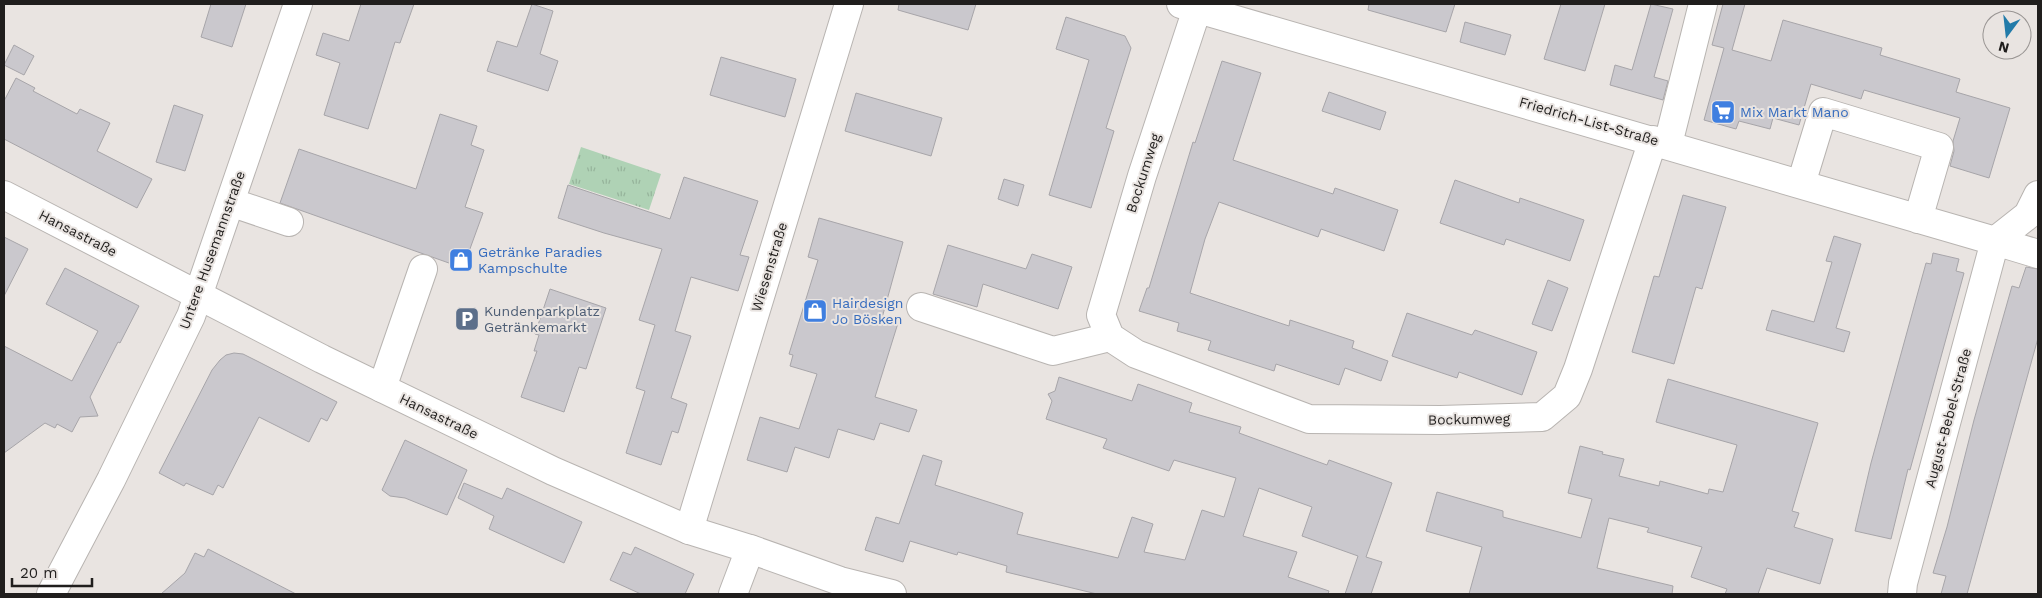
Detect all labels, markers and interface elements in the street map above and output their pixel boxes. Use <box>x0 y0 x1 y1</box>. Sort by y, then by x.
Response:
north arrow <box>1982 10 2032 60</box>
text: N <box>1997 38 2011 57</box>
street label: Friedrich-List-Straße <box>1517 93 1661 149</box>
supermarket icon: Mix Markt Mano <box>1710 99 1736 125</box>
place label: Mix Markt Mano <box>1740 104 1849 120</box>
street label: Bockumweg <box>1123 131 1163 215</box>
street label: Untere Husemannstraße <box>176 169 248 331</box>
street label: Hansastraße <box>36 206 120 260</box>
street label: Wiesenstraße <box>748 220 790 314</box>
place label: Getränke Paradies Kampschulte <box>478 244 602 276</box>
shop icon: Getränke Paradies Kampschulte <box>448 247 474 273</box>
place label: Hairdesign Jo Bösken <box>832 295 903 327</box>
shop icon: Hairdesign Jo Bösken <box>802 298 828 324</box>
place label: Kundenparkplatz Getränkemarkt <box>484 303 600 335</box>
parking icon: Kundenparkplatz Getränkemarkt <box>454 306 480 332</box>
street label: August-Bebel-Straße <box>1922 347 1974 489</box>
street label: Hansastraße <box>397 390 481 442</box>
street label: Bockumweg <box>1428 410 1511 428</box>
scale bar <box>12 556 92 588</box>
text: 20 m <box>20 564 58 582</box>

